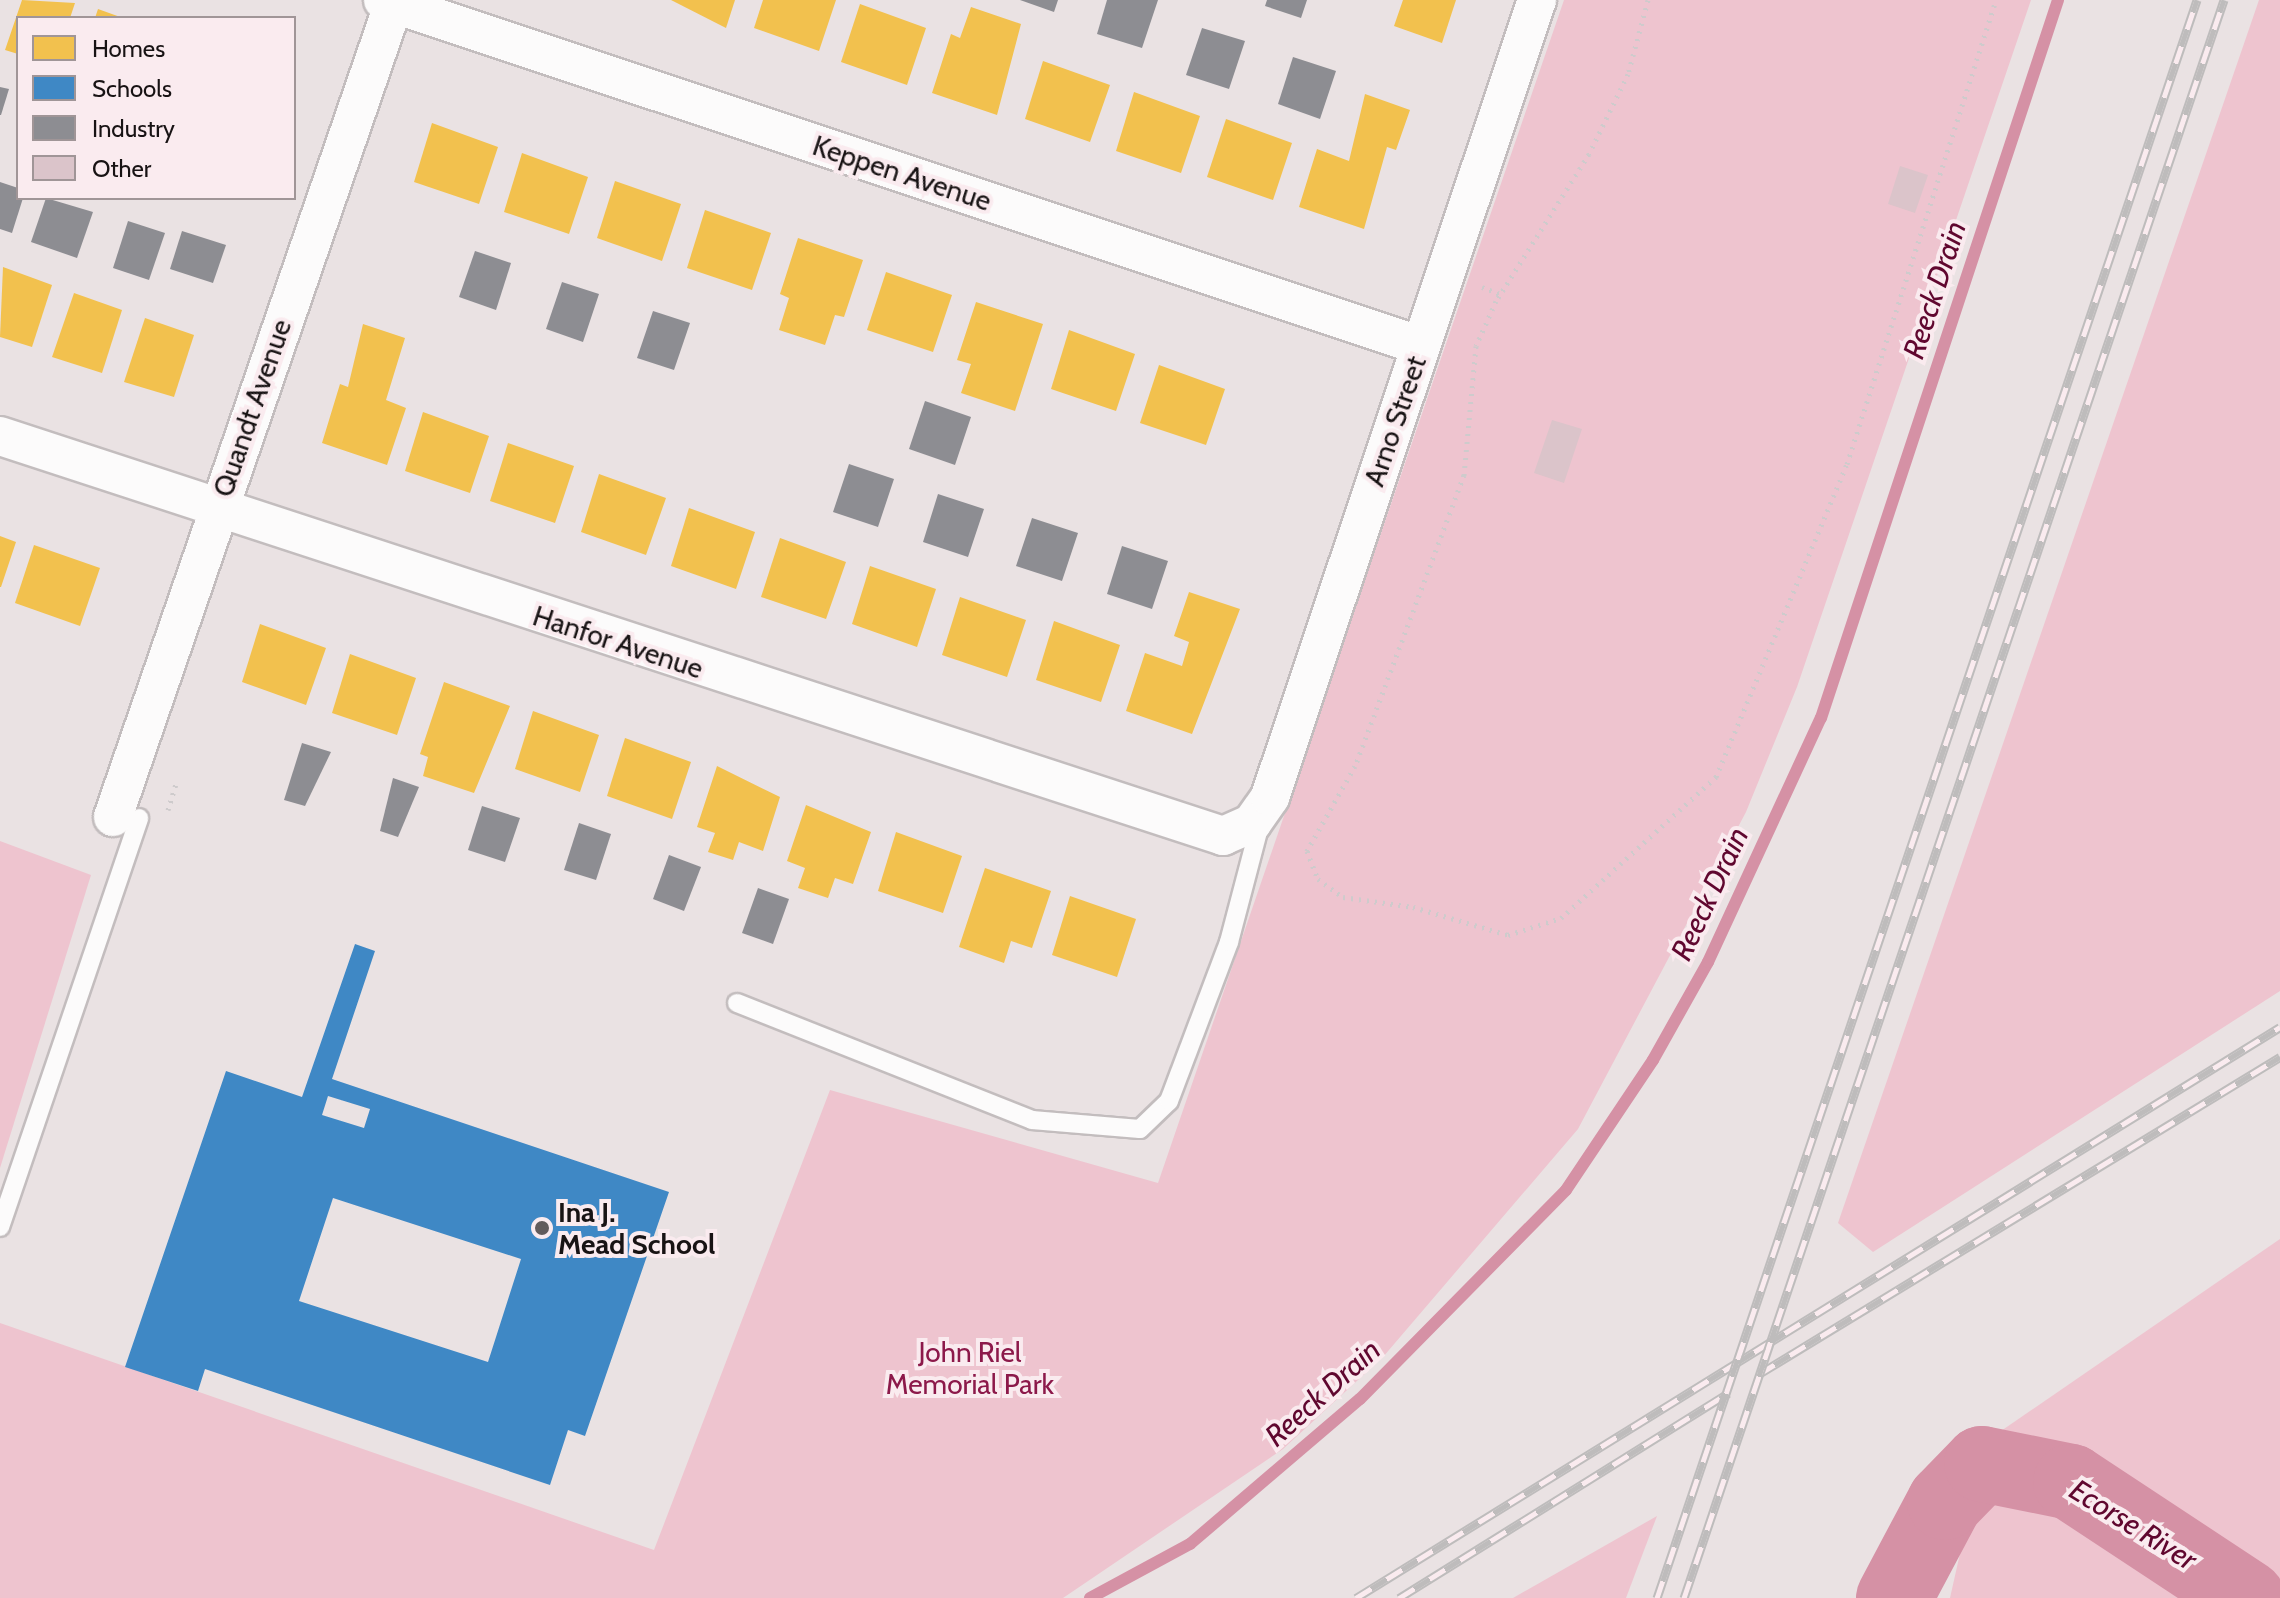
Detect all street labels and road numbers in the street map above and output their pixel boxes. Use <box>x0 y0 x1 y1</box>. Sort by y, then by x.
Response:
street label: Keppen Avenue <box>809 128 995 218</box>
street label: Quandt Avenue <box>206 315 298 501</box>
street label: Arno Street <box>1357 352 1433 490</box>
street label: Hanfor Avenue <box>529 599 707 685</box>

